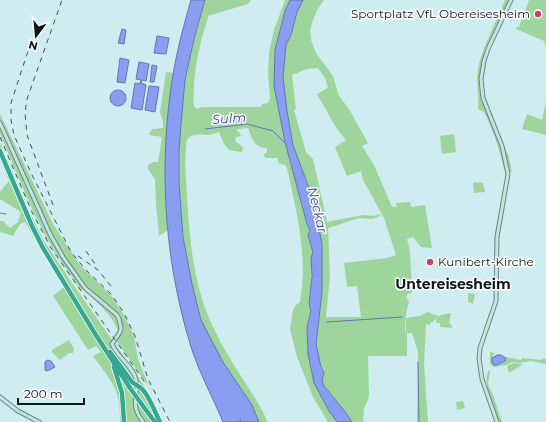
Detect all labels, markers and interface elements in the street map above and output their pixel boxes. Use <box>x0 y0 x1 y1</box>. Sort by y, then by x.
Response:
place label: Sportplatz VfL Obereisesheim <box>351 6 530 21</box>
marker: Sportplatz VfL Obereisesheim <box>533 9 543 19</box>
north arrow <box>16 16 56 56</box>
text: N <box>27 38 39 54</box>
water label: Sulm <box>212 109 246 127</box>
water label: Neckar <box>305 185 332 236</box>
place label: Kunibert-Kirche <box>438 254 534 269</box>
marker: Kunibert-Kirche <box>425 257 435 267</box>
district label: Untereisesheim <box>395 275 511 293</box>
scale bar <box>18 380 84 406</box>
text: 200 m <box>24 386 63 401</box>

